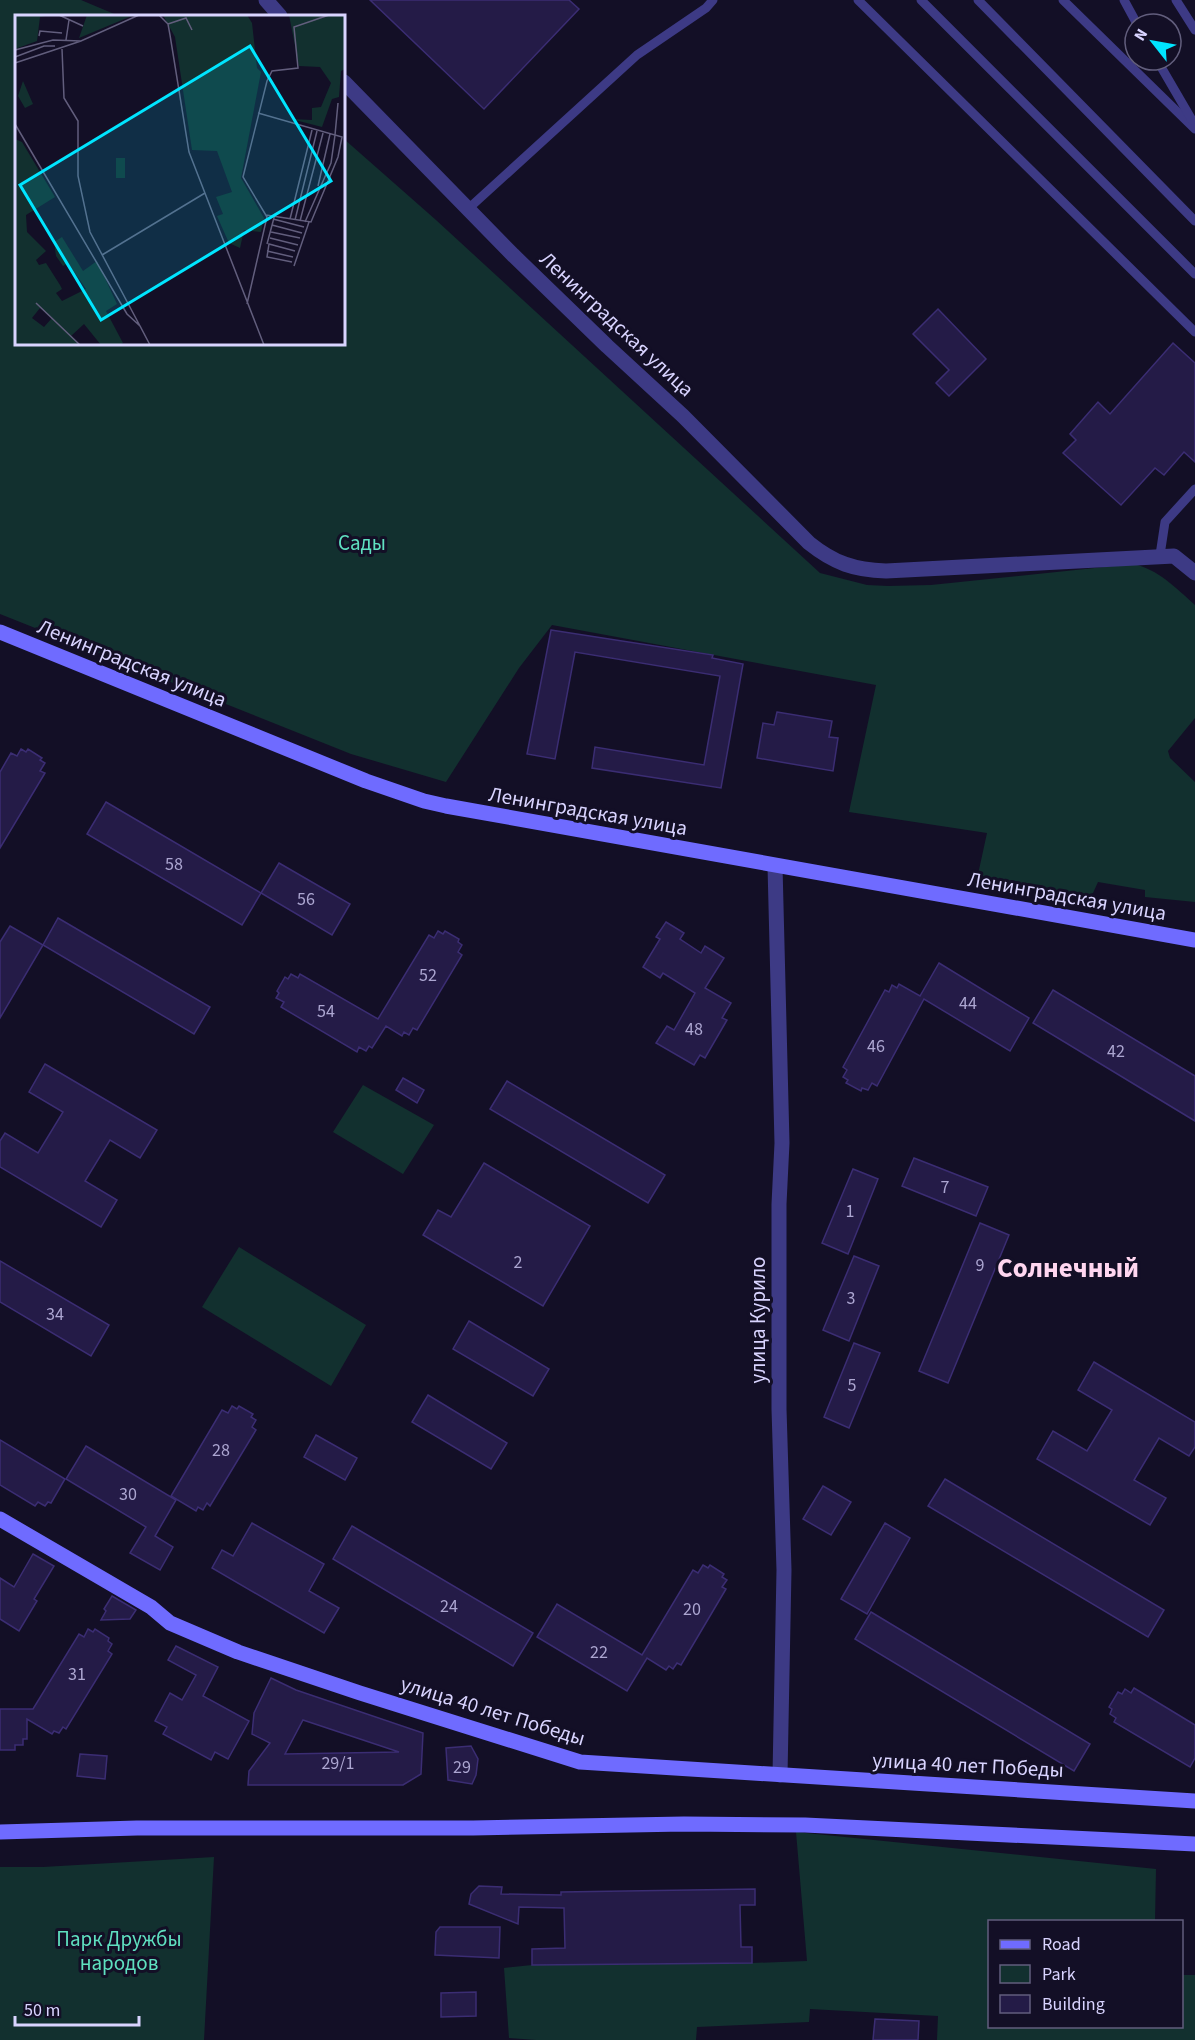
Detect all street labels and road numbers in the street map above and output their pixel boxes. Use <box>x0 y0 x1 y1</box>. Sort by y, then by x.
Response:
street label: Ленинградская улица <box>533 244 701 404</box>
street label: Ленинградская улица <box>33 611 231 715</box>
street label: Ленинградская улица <box>486 779 690 843</box>
street label: Ленинградская улица <box>965 864 1169 928</box>
street label: улица Курило <box>743 1257 773 1383</box>
street label: улица 40 лет Победы <box>397 1669 589 1753</box>
street label: улица 40 лет Победы <box>872 1745 1064 1785</box>

